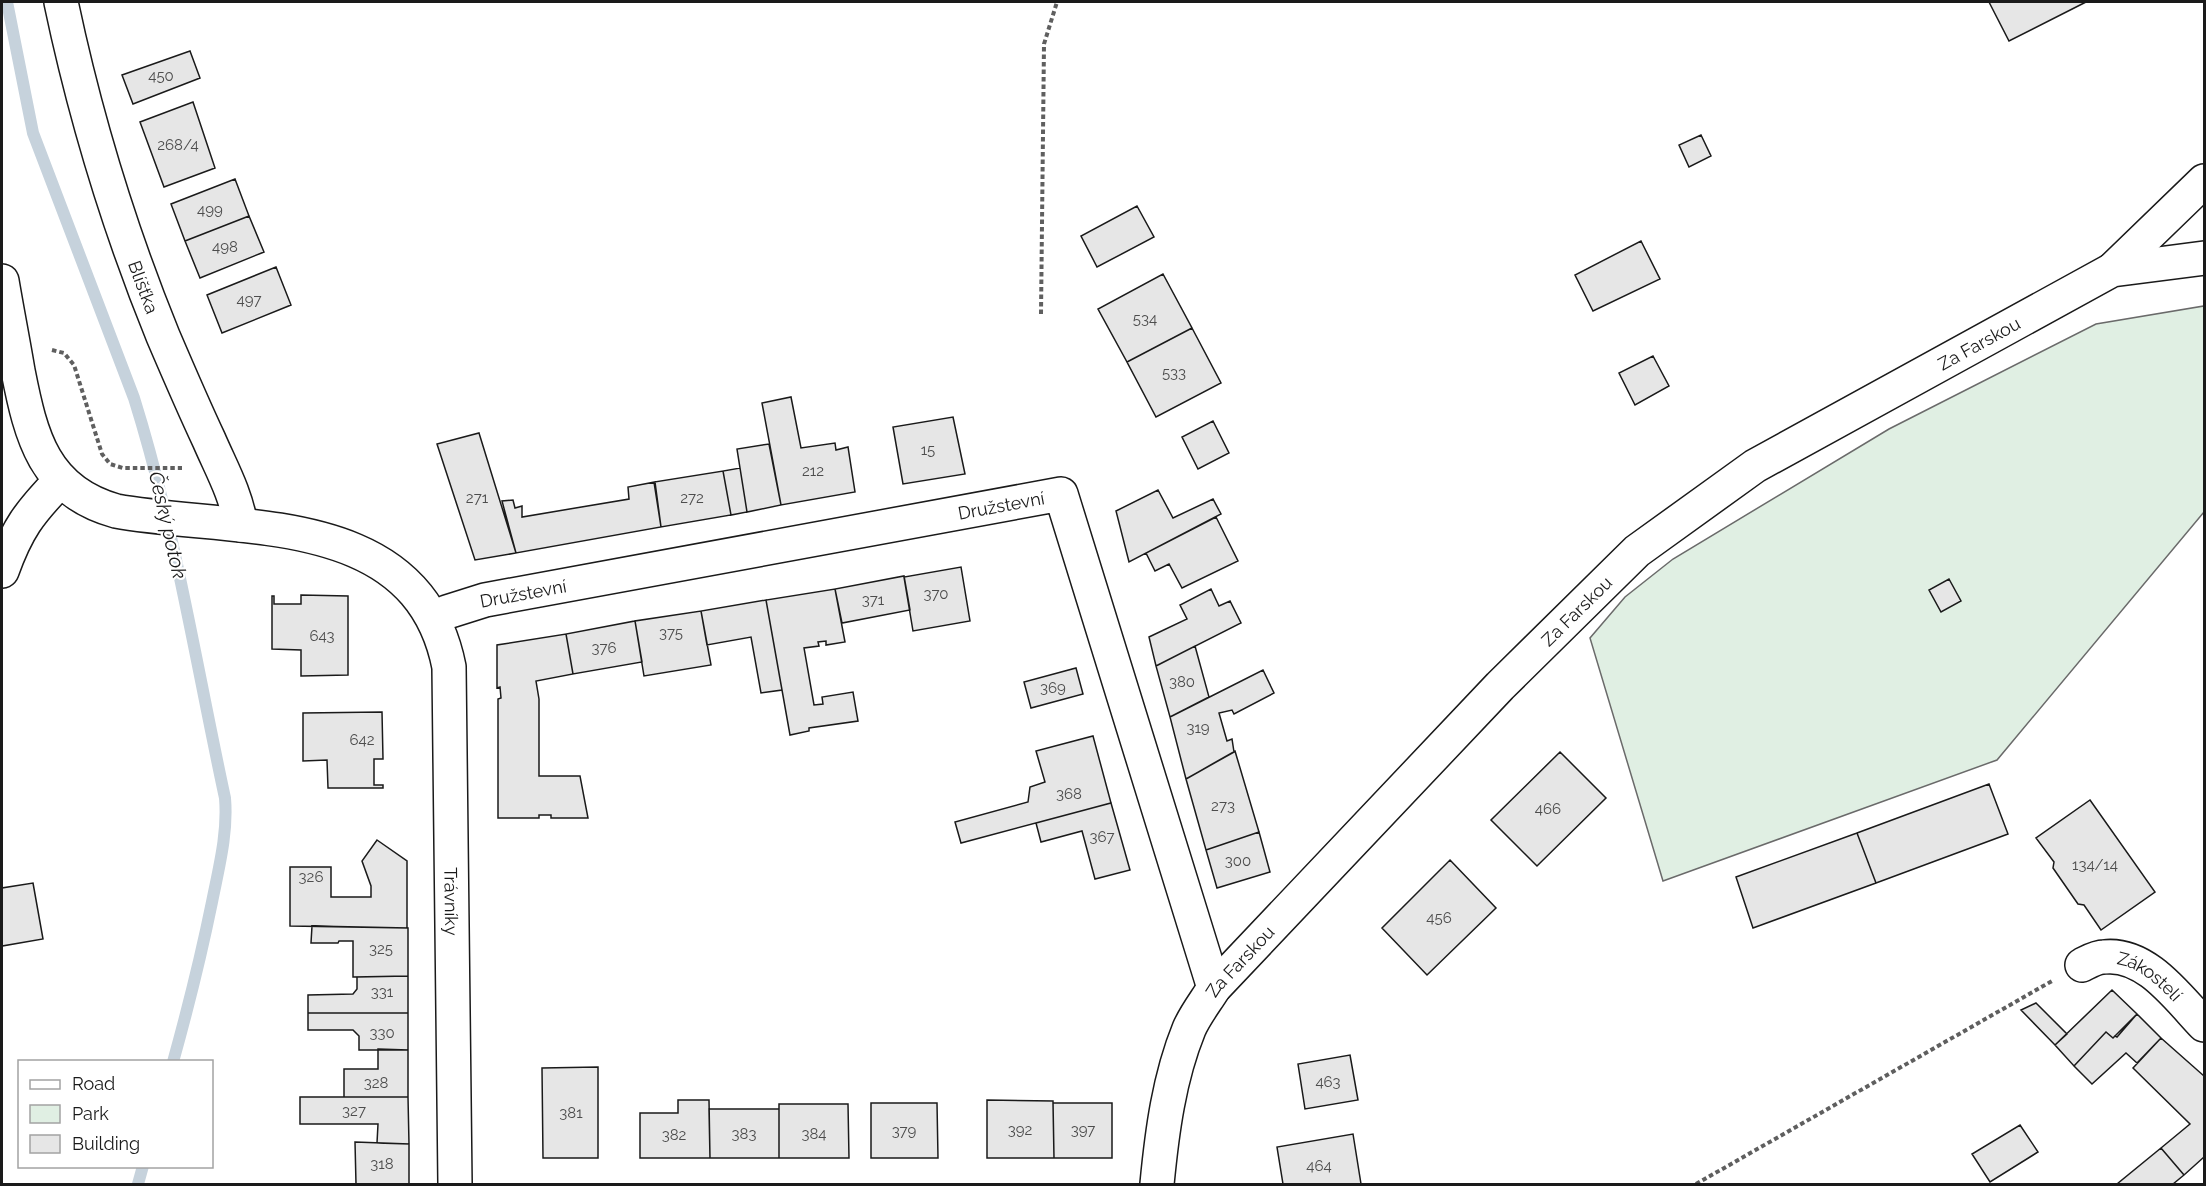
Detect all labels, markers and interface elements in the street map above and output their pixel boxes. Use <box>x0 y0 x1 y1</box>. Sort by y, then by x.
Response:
house number: 450 <box>148 67 174 85</box>
house number: 268/4 <box>157 136 199 154</box>
house number: 499 <box>197 201 223 219</box>
house number: 498 <box>212 238 238 256</box>
street label: Blíšťka <box>124 258 163 316</box>
house number: 497 <box>237 291 261 309</box>
house number: 534 <box>1133 310 1157 328</box>
street label: Za Farskou <box>1934 312 2024 374</box>
house number: 533 <box>1162 364 1186 382</box>
house number: 15 <box>921 441 935 459</box>
house number: 212 <box>802 462 824 480</box>
water label: Český potok <box>144 469 193 581</box>
street label: Družstevní <box>956 487 1046 523</box>
house number: 271 <box>466 489 489 507</box>
house number: 272 <box>680 489 704 507</box>
street label: Za Farskou <box>1537 572 1616 650</box>
street label: Družstevní <box>478 575 568 611</box>
house number: 370 <box>923 585 949 603</box>
house number: 371 <box>862 591 885 609</box>
house number: 375 <box>659 624 683 642</box>
house number: 643 <box>309 627 335 645</box>
house number: 376 <box>591 639 617 657</box>
house number: 380 <box>1169 673 1195 691</box>
house number: 369 <box>1040 679 1066 697</box>
house number: 319 <box>1186 719 1210 737</box>
house number: 642 <box>349 731 375 749</box>
house number: 368 <box>1056 785 1082 803</box>
house number: 273 <box>1211 797 1235 815</box>
house number: 466 <box>1535 800 1561 818</box>
house number: 367 <box>1089 828 1115 846</box>
house number: 300 <box>1225 852 1251 870</box>
house number: 134/14 <box>2072 856 2118 874</box>
street label: Trávníky <box>441 867 463 936</box>
house number: 326 <box>299 868 323 886</box>
house number: 456 <box>1426 909 1452 927</box>
street label: Za Farskou <box>1201 921 1278 1000</box>
house number: 325 <box>369 940 393 958</box>
street label: Zákostelí <box>2115 947 2187 1005</box>
house number: 331 <box>371 983 394 1001</box>
house number: 330 <box>369 1024 395 1042</box>
legend <box>18 1060 213 1168</box>
text: Road <box>72 1073 115 1094</box>
house number: 463 <box>1315 1073 1341 1091</box>
house number: 328 <box>364 1074 388 1092</box>
house number: 327 <box>342 1102 366 1120</box>
text: Park <box>72 1103 109 1124</box>
house number: 381 <box>559 1104 583 1122</box>
house number: 392 <box>1008 1121 1032 1139</box>
house number: 397 <box>1071 1121 1095 1139</box>
house number: 379 <box>892 1122 917 1140</box>
house number: 383 <box>732 1125 756 1143</box>
house number: 384 <box>801 1125 827 1143</box>
house number: 382 <box>662 1126 687 1144</box>
text: Building <box>72 1133 140 1154</box>
house number: 318 <box>370 1155 394 1173</box>
house number: 464 <box>1306 1157 1332 1175</box>

